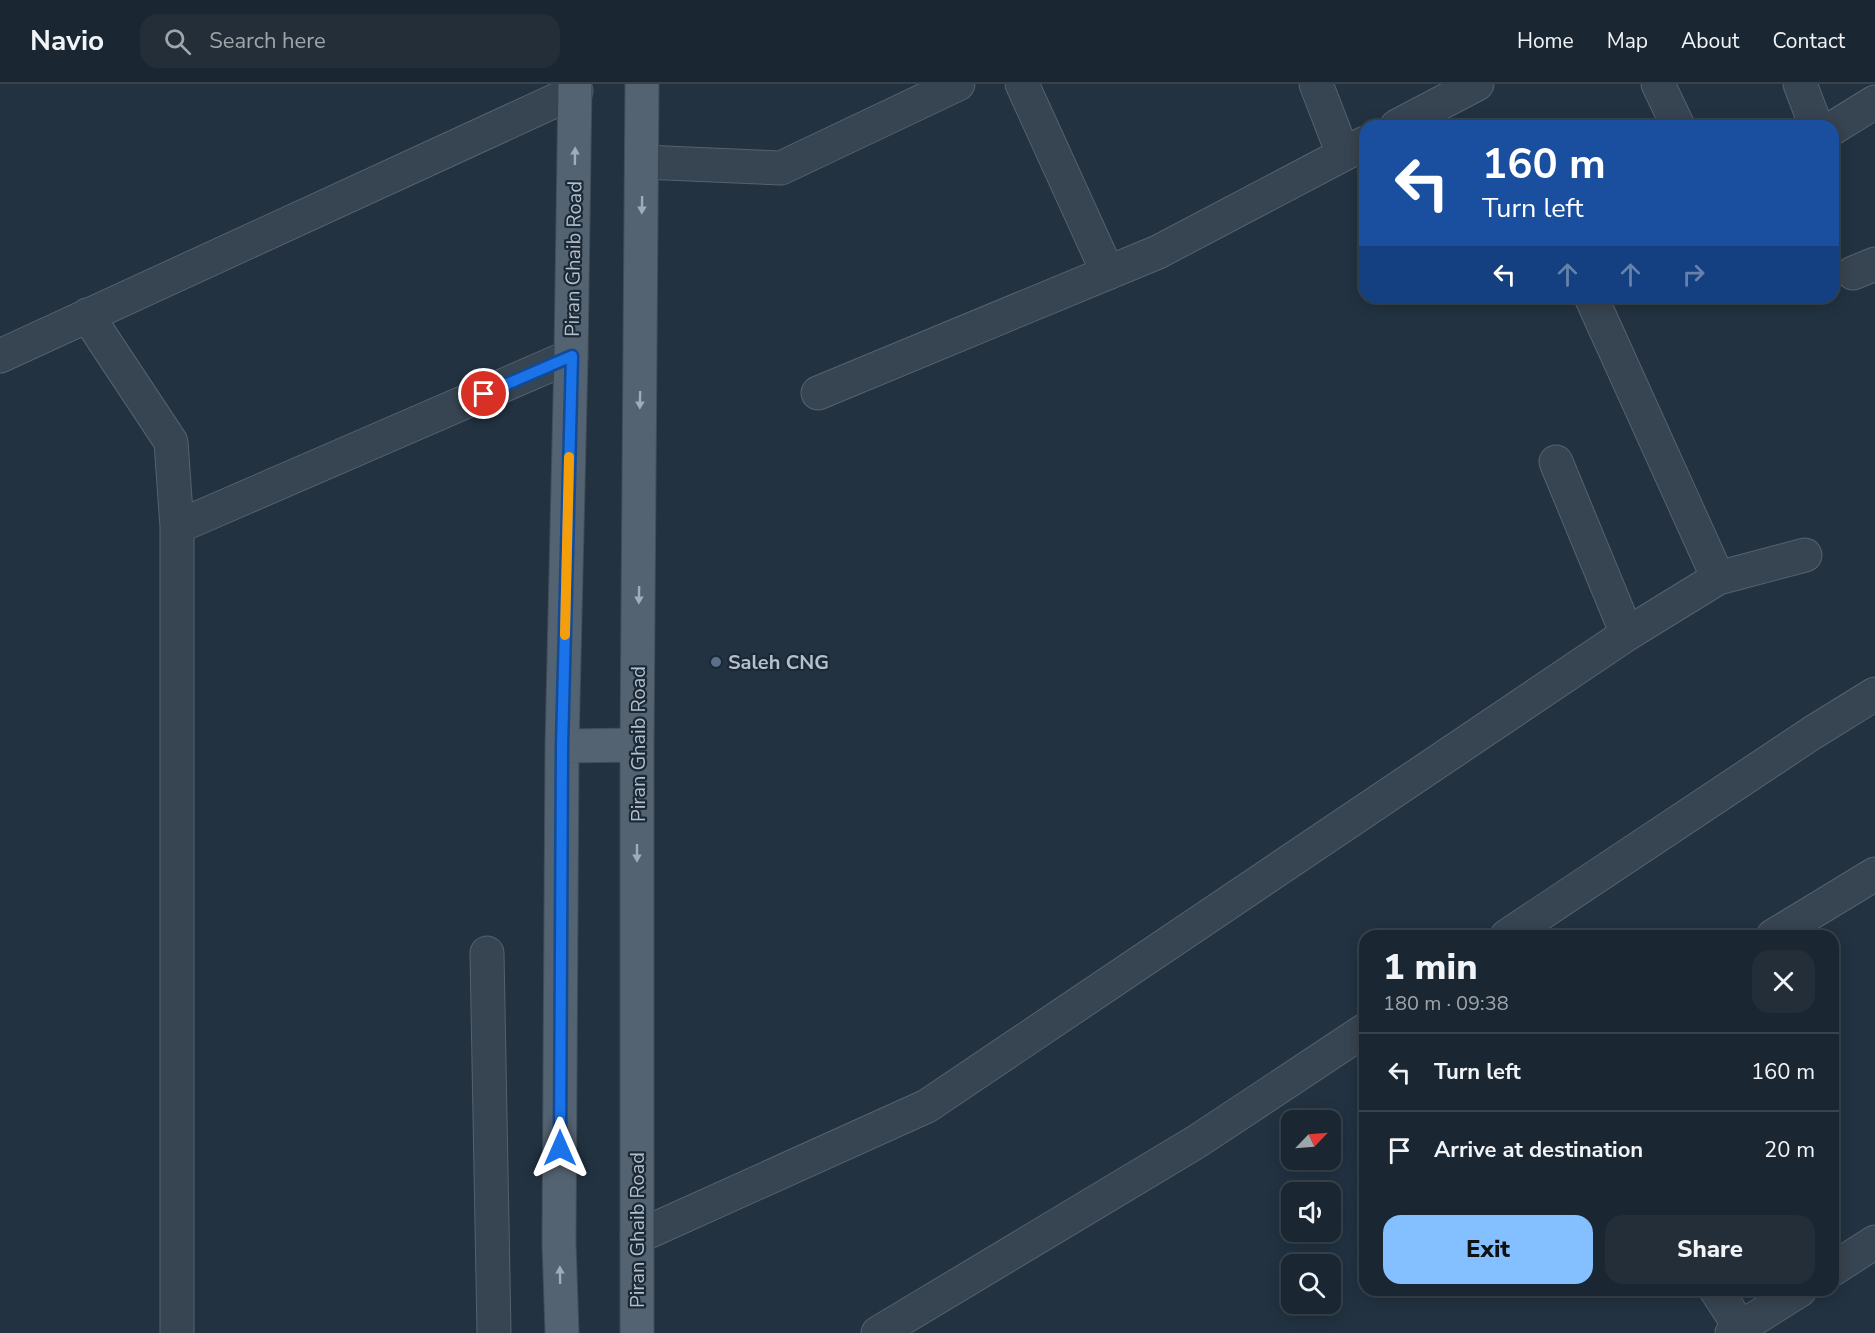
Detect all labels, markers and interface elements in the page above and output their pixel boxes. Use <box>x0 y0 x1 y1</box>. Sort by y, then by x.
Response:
search box <box>140 14 560 68</box>
text: Navio <box>30 22 104 60</box>
icon: search <box>161 25 194 58</box>
text: Search here <box>209 26 326 56</box>
text: Home <box>1517 27 1574 55</box>
text: Map <box>1607 27 1648 55</box>
text: About <box>1681 27 1739 55</box>
text: Contact <box>1772 27 1845 55</box>
text: 160 m <box>1482 136 1606 193</box>
icon: left <box>1383 144 1461 222</box>
one-way arrow <box>570 146 579 165</box>
street label: Piran Ghaib Road <box>559 181 588 337</box>
text: Turn left <box>1482 190 1583 227</box>
one-way arrow <box>637 196 647 215</box>
icon: left <box>1488 258 1521 291</box>
icon: ahead <box>1551 258 1584 291</box>
icon: ahead <box>1614 258 1647 291</box>
icon: right <box>1677 258 1710 291</box>
pin <box>458 368 509 419</box>
icon: arrive <box>467 377 500 410</box>
one-way arrow <box>635 391 645 410</box>
one-way arrow <box>634 586 643 605</box>
place label: Saleh CNG <box>728 649 829 676</box>
marker: Saleh CNG <box>709 655 723 669</box>
street label: Piran Ghaib Road <box>625 666 652 822</box>
one-way arrow <box>632 844 642 863</box>
text: 1 min <box>1383 943 1478 992</box>
button: close <box>1752 950 1815 1013</box>
text: 180 m · 09:38 <box>1383 990 1509 1017</box>
icon: left <box>1383 1056 1416 1089</box>
text: Turn left <box>1434 1057 1521 1087</box>
text: 160 m <box>1751 1057 1815 1087</box>
north arrow <box>1281 1110 1341 1170</box>
map controls <box>1281 1110 1341 1314</box>
position arrow <box>528 1116 592 1180</box>
icon: arrive <box>1383 1134 1416 1167</box>
text: Arrive at destination <box>1434 1135 1643 1165</box>
text: 20 m <box>1764 1135 1815 1165</box>
street label: Piran Ghaib Road <box>624 1152 651 1308</box>
button: sound <box>1281 1182 1341 1242</box>
button: Exit <box>1383 1215 1593 1284</box>
button: Share <box>1605 1215 1815 1284</box>
button: search <box>1281 1254 1341 1314</box>
one-way arrow <box>555 1265 565 1284</box>

